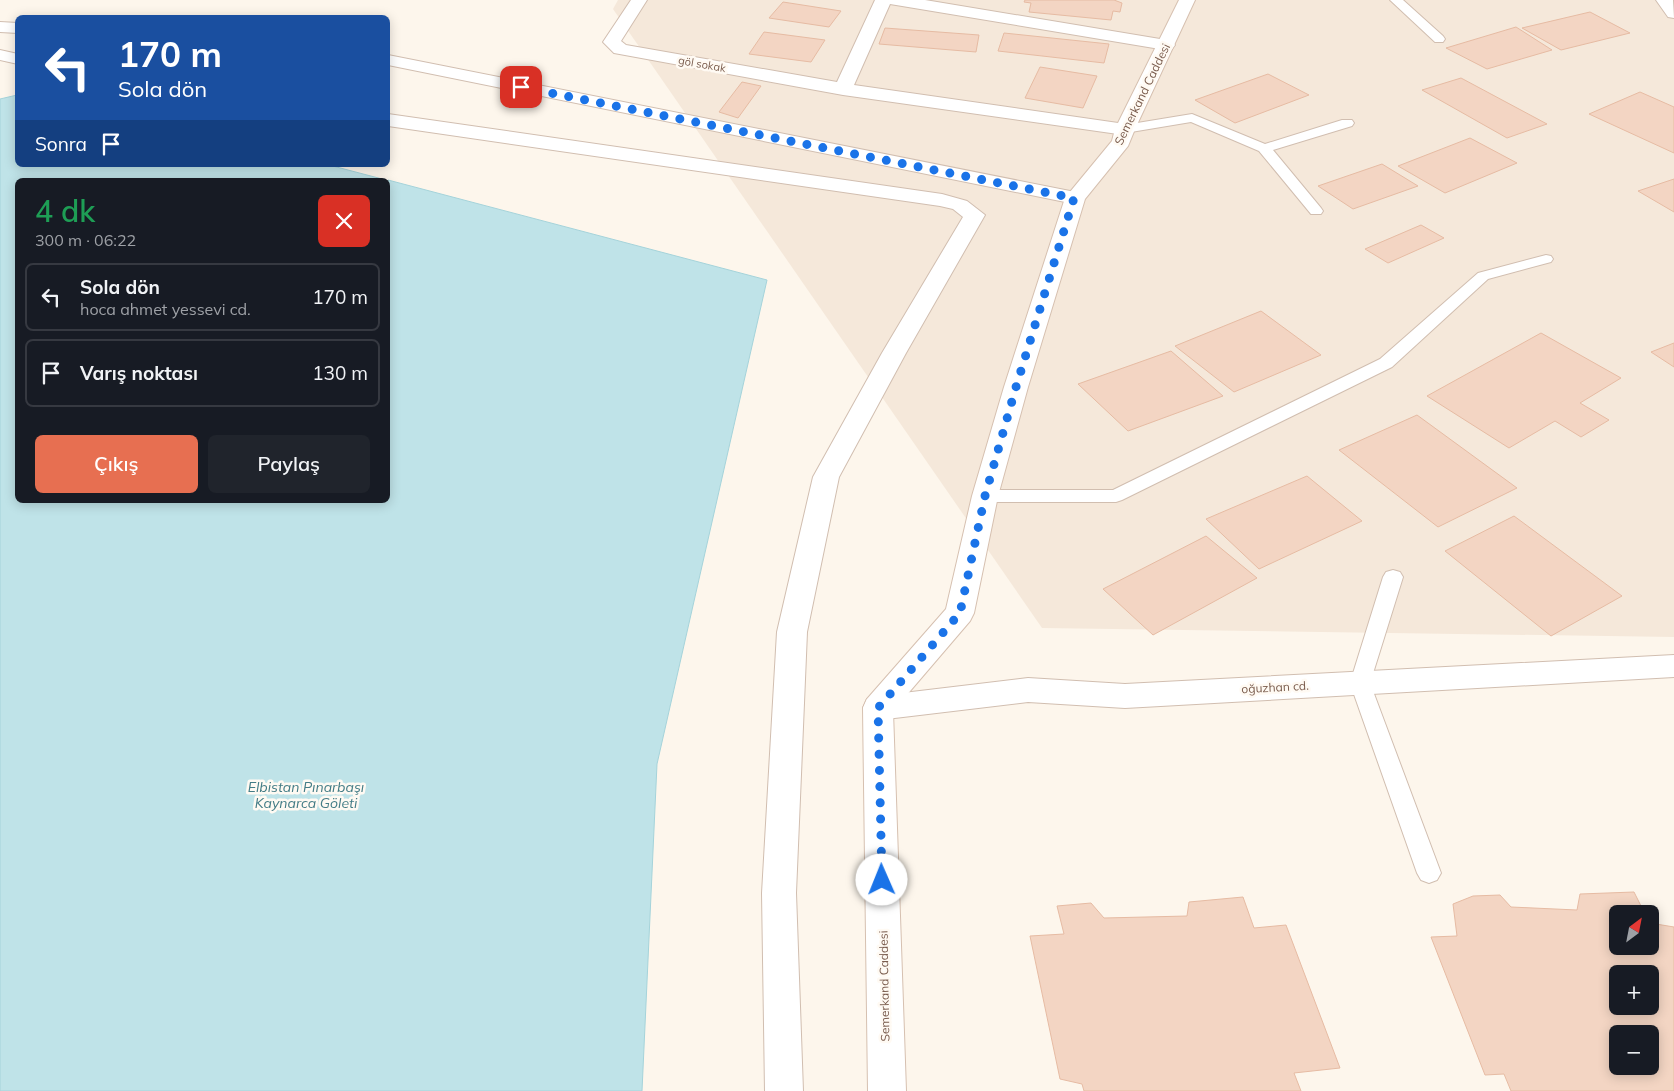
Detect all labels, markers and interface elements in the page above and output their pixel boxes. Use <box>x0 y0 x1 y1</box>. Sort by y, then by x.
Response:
text: 170 m <box>118 32 222 76</box>
icon: left <box>35 35 100 100</box>
street label: Semerkand Caddesi <box>1111 41 1173 147</box>
street label: göl sokak <box>677 53 727 75</box>
pin <box>500 66 542 108</box>
icon: arrive <box>507 73 535 101</box>
text: Sola dön <box>118 75 207 103</box>
icon: arrive <box>97 130 125 158</box>
text: Sonra <box>35 132 87 156</box>
text: 4 dk <box>35 192 95 230</box>
button: close <box>318 195 370 247</box>
text: 300 m · 06:22 <box>35 230 136 250</box>
text: Sola dön <box>80 275 160 299</box>
icon: left <box>37 283 65 311</box>
text: 170 m <box>312 285 368 309</box>
text: hoca ahmet yessevi cd. <box>80 299 251 319</box>
icon: arrive <box>37 359 65 387</box>
text: Varış noktası <box>80 361 198 385</box>
text: 130 m <box>312 361 368 385</box>
button: Çıkış <box>35 435 198 493</box>
button: Paylaş <box>208 435 370 493</box>
street label: oğuzhan cd. <box>1241 678 1309 696</box>
water label: Elbistan Pınarbaşı Kaynarca Göleti <box>248 778 364 812</box>
position arrow <box>855 853 907 905</box>
north arrow <box>1609 905 1659 955</box>
map controls <box>1609 905 1659 1075</box>
street label: Semerkand Caddesi <box>876 930 892 1042</box>
button: + <box>1609 965 1659 1015</box>
button: − <box>1609 1025 1659 1075</box>

